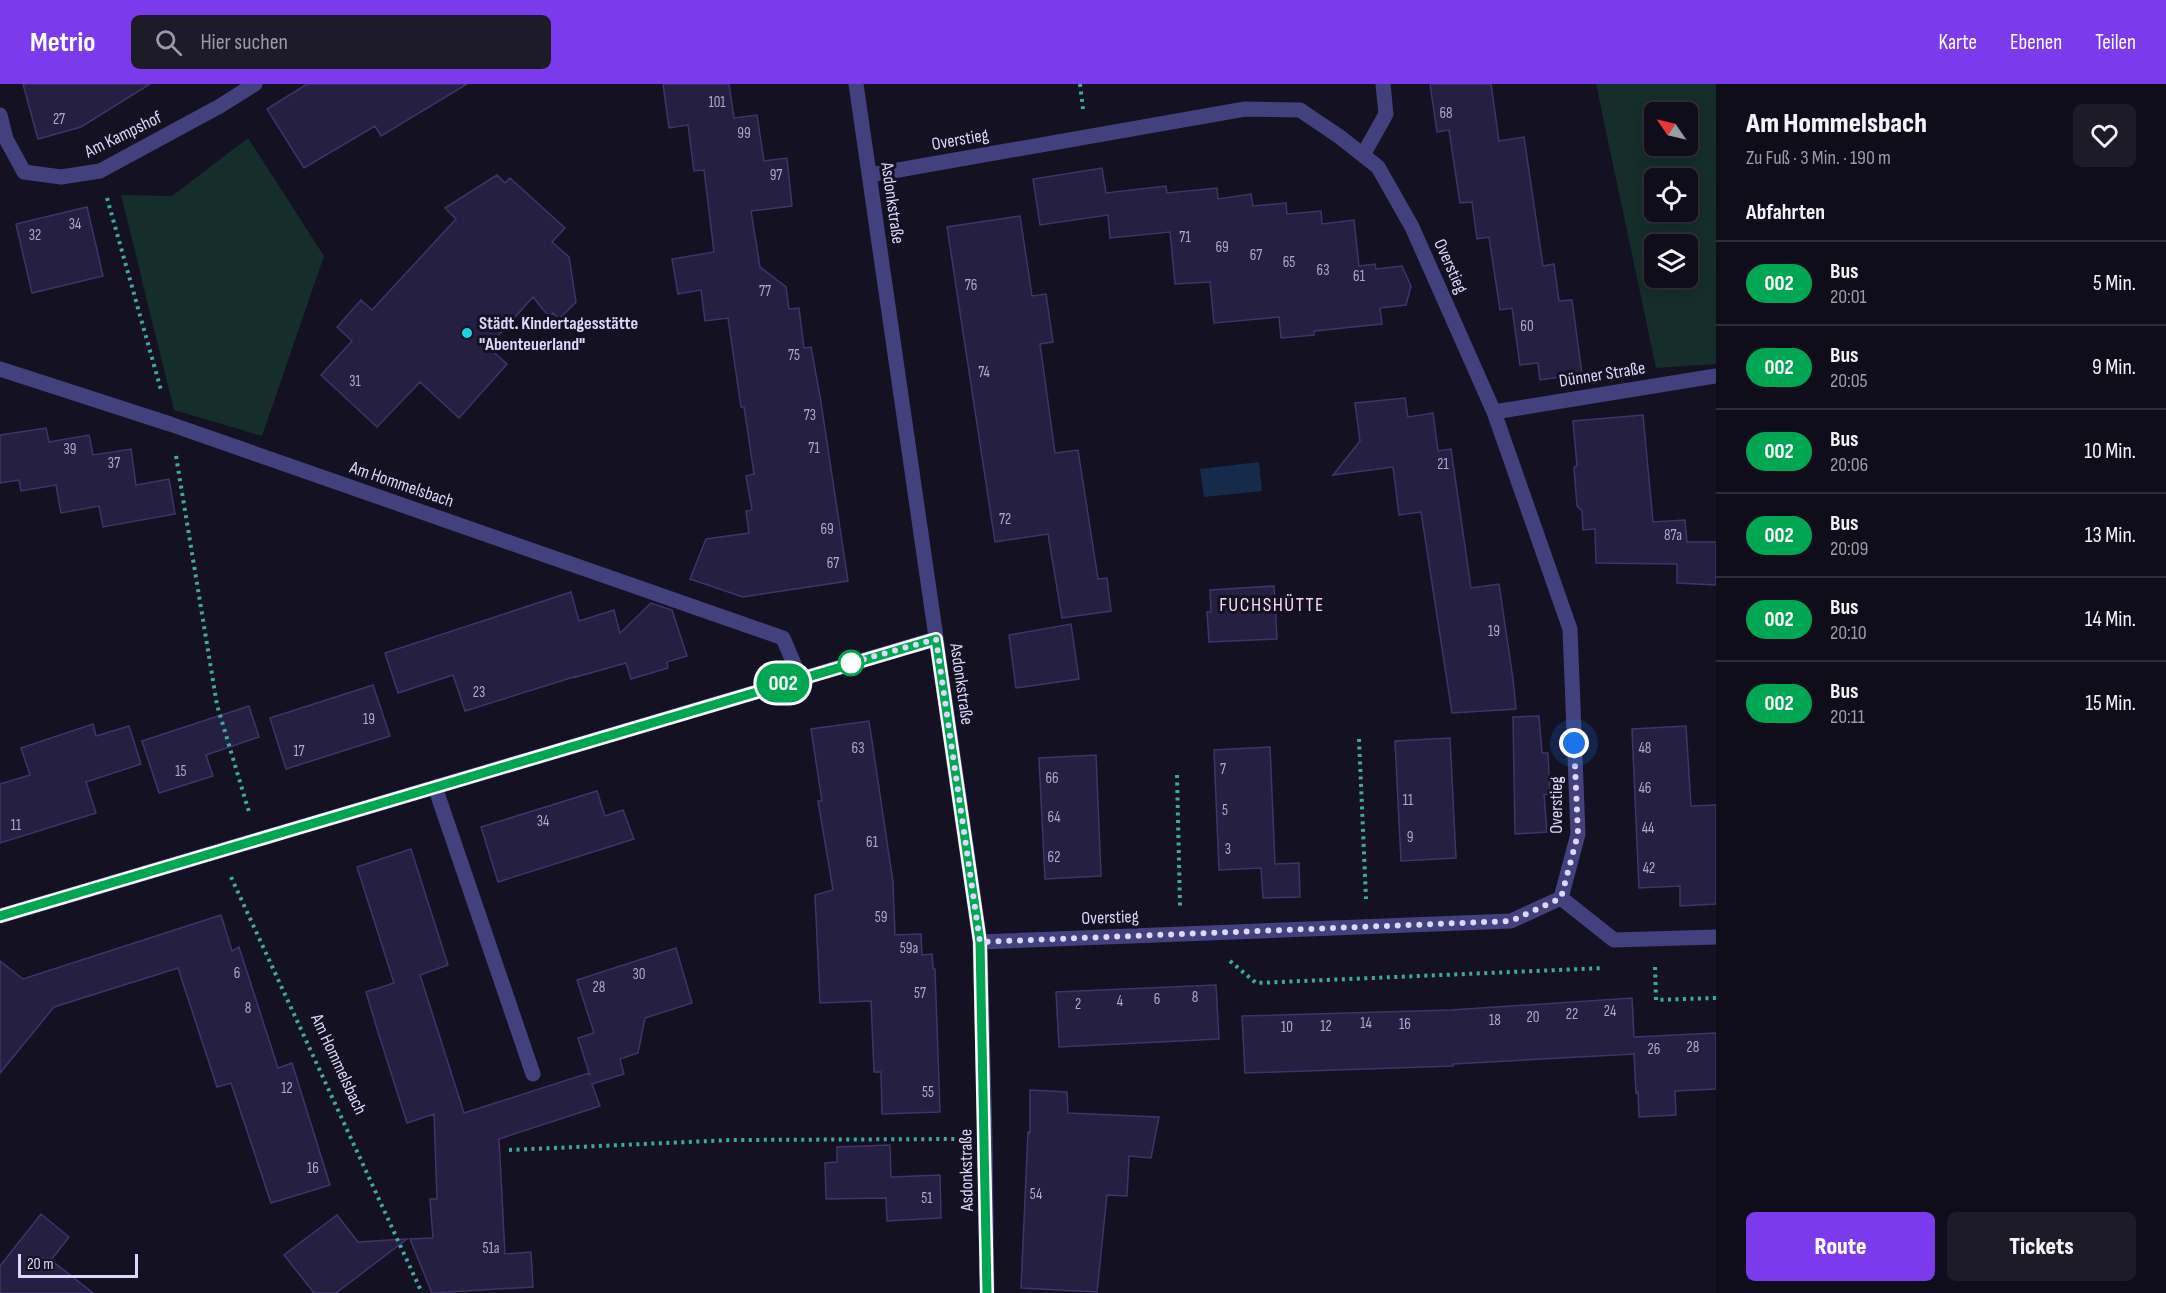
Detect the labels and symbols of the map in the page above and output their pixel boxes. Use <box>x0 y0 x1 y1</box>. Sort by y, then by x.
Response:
house number: 101 <box>708 93 726 112</box>
north arrow <box>1644 102 1698 156</box>
house number: 68 <box>1439 104 1453 123</box>
street label: Am Kampshof <box>80 106 166 163</box>
house number: 27 <box>53 110 65 129</box>
house number: 99 <box>737 124 751 143</box>
street label: Overstieg <box>930 124 990 155</box>
street label: Asdonkstraße <box>876 160 909 245</box>
house number: 97 <box>770 166 782 185</box>
house number: 34 <box>69 215 81 234</box>
house number: 32 <box>29 226 41 245</box>
house number: 71 <box>1179 228 1191 247</box>
street label: Overstieg <box>1429 236 1472 297</box>
house number: 69 <box>1215 238 1229 257</box>
house number: 67 <box>1250 246 1262 265</box>
house number: 65 <box>1283 253 1295 272</box>
house number: 63 <box>1317 261 1329 280</box>
house number: 61 <box>1353 267 1366 286</box>
house number: 76 <box>965 276 977 295</box>
house number: 77 <box>759 282 771 301</box>
place label: Städt. Kindertagesstätte "Abenteuerland" <box>479 313 638 355</box>
house number: 60 <box>1520 317 1534 336</box>
marker: Städt. Kindertagesstätte "Abenteuerland" <box>460 326 474 340</box>
house number: 75 <box>788 346 800 365</box>
street label: Dünner Straße <box>1558 357 1647 392</box>
house number: 74 <box>978 363 990 382</box>
house number: 31 <box>349 372 362 391</box>
house number: 73 <box>804 406 816 425</box>
house number: 71 <box>808 439 820 458</box>
house number: 39 <box>64 440 76 459</box>
house number: 37 <box>108 454 120 473</box>
house number: 21 <box>1437 455 1449 474</box>
street label: Am Hommelsbach <box>346 457 457 512</box>
house number: 72 <box>999 510 1011 529</box>
house number: 69 <box>820 520 834 539</box>
house number: 87a <box>1664 526 1682 545</box>
house number: 67 <box>827 554 839 573</box>
district label: FUCHSHÜTTE <box>1219 593 1325 617</box>
house number: 19 <box>1488 622 1500 641</box>
street label: Asdonkstraße <box>945 641 978 726</box>
unlabelled marker <box>838 650 864 676</box>
line badge: 002 <box>748 664 818 702</box>
house number: 23 <box>473 683 485 702</box>
house number: 19 <box>363 710 375 729</box>
your location <box>1559 728 1589 758</box>
house number: 63 <box>852 739 864 758</box>
house number: 48 <box>1639 739 1651 758</box>
house number: 17 <box>293 742 305 761</box>
house number: 7 <box>1220 760 1226 779</box>
house number: 15 <box>175 762 187 781</box>
house number: 66 <box>1045 769 1059 788</box>
street label: Overstieg <box>1546 776 1567 834</box>
house number: 46 <box>1639 779 1651 798</box>
house number: 11 <box>1403 791 1414 810</box>
house number: 5 <box>1222 801 1228 820</box>
house number: 64 <box>1047 808 1061 827</box>
house number: 34 <box>537 812 549 831</box>
house number: 11 <box>11 816 22 835</box>
house number: 44 <box>1642 819 1654 838</box>
house number: 9 <box>1407 828 1413 847</box>
house number: 61 <box>866 833 879 852</box>
house number: 3 <box>1225 840 1231 859</box>
house number: 62 <box>1048 848 1060 867</box>
house number: 42 <box>1643 859 1655 878</box>
street label: Overstieg <box>1081 906 1139 929</box>
house number: 59 <box>875 908 887 927</box>
house number: 59a <box>900 939 918 958</box>
house number: 6 <box>234 964 240 983</box>
house number: 30 <box>633 965 645 984</box>
house number: 28 <box>593 978 605 997</box>
house number: 57 <box>914 984 926 1003</box>
house number: 8 <box>1192 988 1198 1007</box>
house number: 6 <box>1154 990 1160 1009</box>
house number: 4 <box>1117 992 1123 1011</box>
house number: 2 <box>1075 995 1081 1014</box>
house number: 8 <box>245 999 251 1018</box>
house number: 24 <box>1604 1002 1616 1021</box>
house number: 22 <box>1566 1005 1578 1024</box>
house number: 20 <box>1527 1008 1539 1027</box>
street label: Am Hommelsbach <box>306 1010 371 1118</box>
house number: 18 <box>1489 1011 1501 1030</box>
house number: 14 <box>1360 1014 1372 1033</box>
house number: 16 <box>1399 1015 1411 1034</box>
house number: 12 <box>1320 1017 1332 1036</box>
house number: 10 <box>1281 1018 1293 1037</box>
house number: 28 <box>1687 1038 1699 1057</box>
house number: 26 <box>1648 1040 1660 1059</box>
house number: 12 <box>281 1079 293 1098</box>
house number: 55 <box>922 1083 934 1102</box>
street label: Asdonkstraße <box>955 1129 978 1212</box>
house number: 16 <box>307 1159 319 1178</box>
house number: 54 <box>1030 1185 1042 1204</box>
house number: 51 <box>921 1189 933 1208</box>
house number: 51a <box>482 1239 500 1258</box>
scale bar <box>18 1251 138 1278</box>

